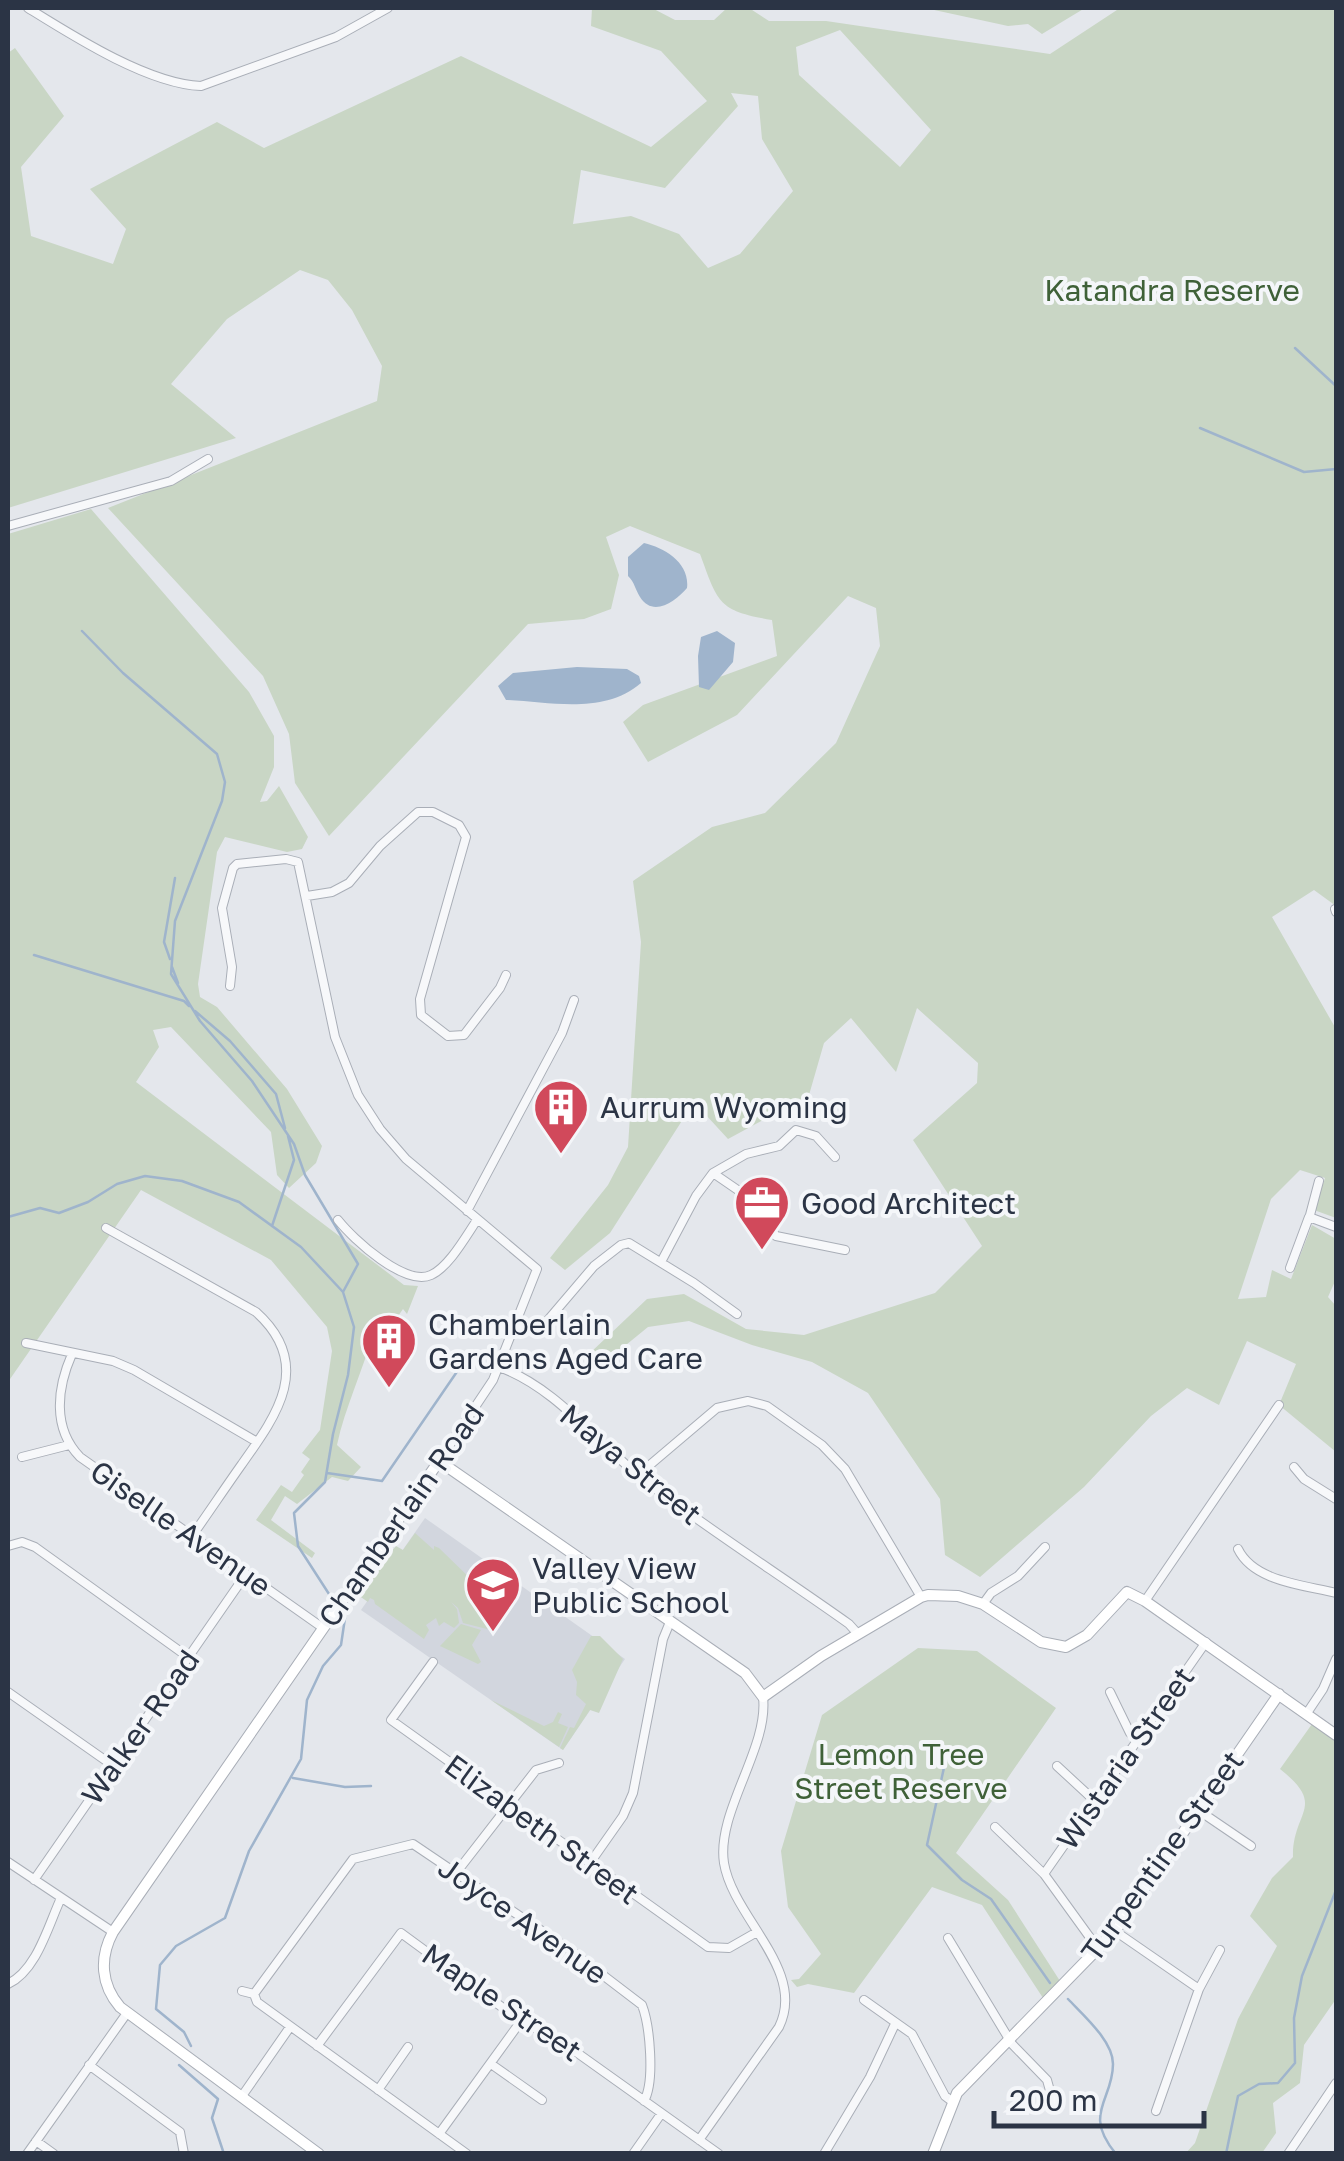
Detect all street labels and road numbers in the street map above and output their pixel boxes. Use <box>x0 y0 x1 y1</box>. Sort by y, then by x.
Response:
street label: Maya Street <box>553 1396 709 1532</box>
street label: Chamberlain Road <box>311 1397 491 1633</box>
street label: Giselle Avenue <box>84 1452 278 1604</box>
street label: Walker Road <box>73 1643 207 1811</box>
street label: Wistaria Street <box>1049 1660 1201 1856</box>
street label: Turpentine Street <box>1073 1744 1251 1968</box>
street label: Elizabeth Street <box>438 1747 646 1911</box>
street label: Joyce Avenue <box>432 1849 614 1991</box>
street label: Maple Street <box>416 1936 588 2068</box>

